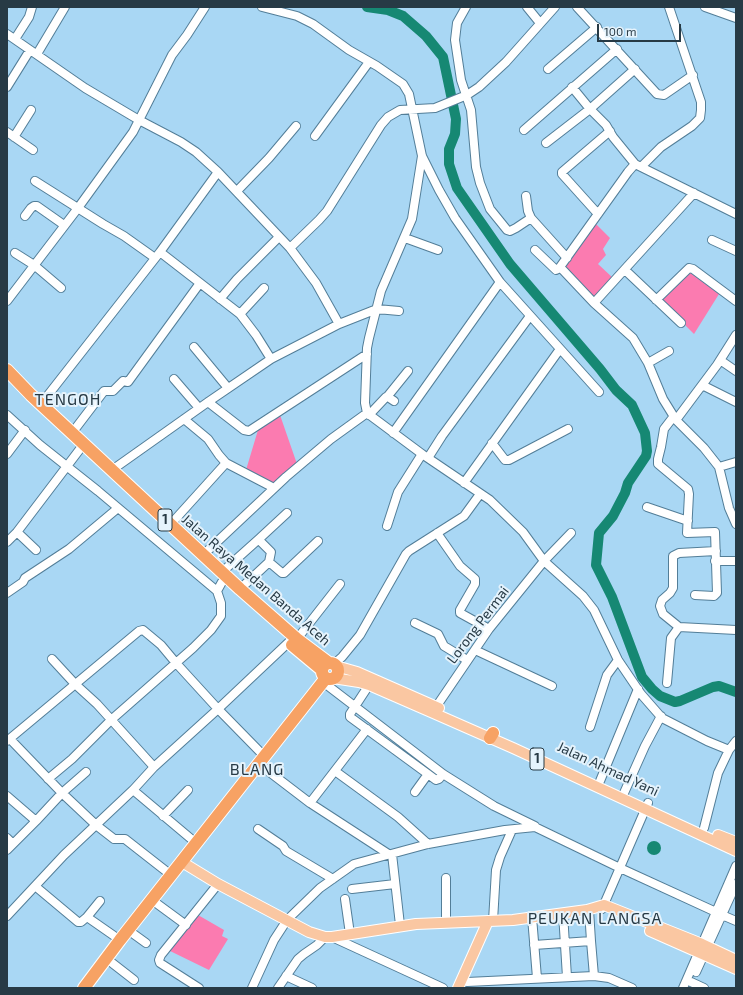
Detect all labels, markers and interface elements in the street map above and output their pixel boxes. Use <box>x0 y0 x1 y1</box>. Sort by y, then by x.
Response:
scale bar <box>599 16 683 42</box>
text: 100 m <box>604 24 636 38</box>
district label: TENGOH <box>35 390 101 410</box>
road number: 1 <box>158 509 172 531</box>
street label: Jalan Raya Medan Banda Aceh <box>178 511 334 649</box>
street label: Lorong Permai <box>444 583 512 667</box>
street label: Jalan Ahmad Yani <box>555 738 661 800</box>
road number: 1 <box>530 748 544 770</box>
district label: BLANG <box>230 760 284 780</box>
district label: PEUKAN LANGSA <box>528 909 662 929</box>

